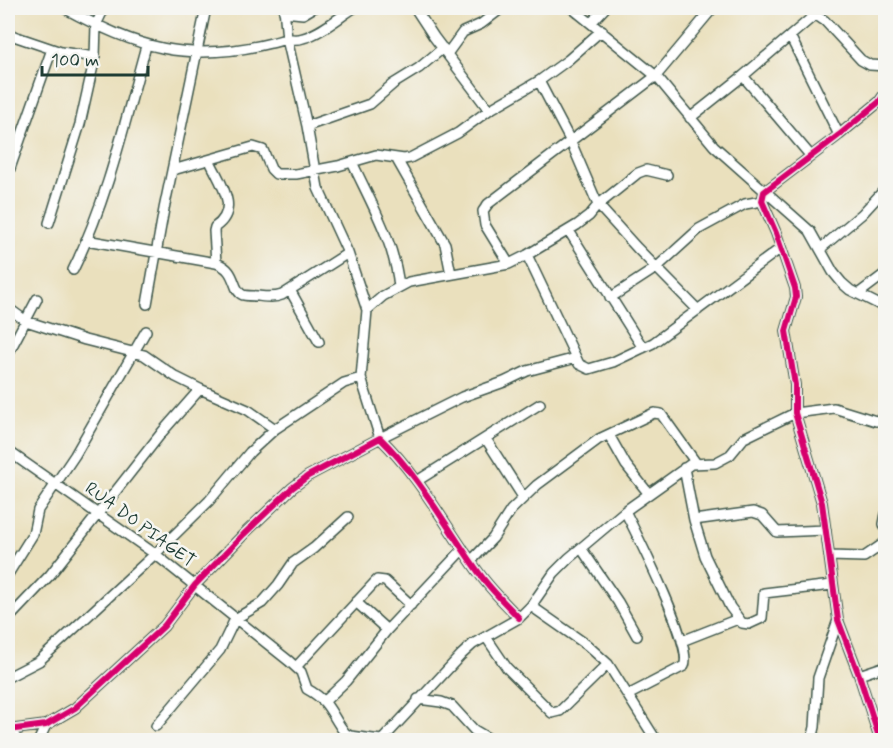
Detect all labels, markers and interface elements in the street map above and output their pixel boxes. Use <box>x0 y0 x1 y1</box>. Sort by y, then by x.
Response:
scale bar <box>42 39 148 77</box>
text: 100 m <box>51 49 99 73</box>
street label: RUA DO PIAGET <box>80 477 200 573</box>

